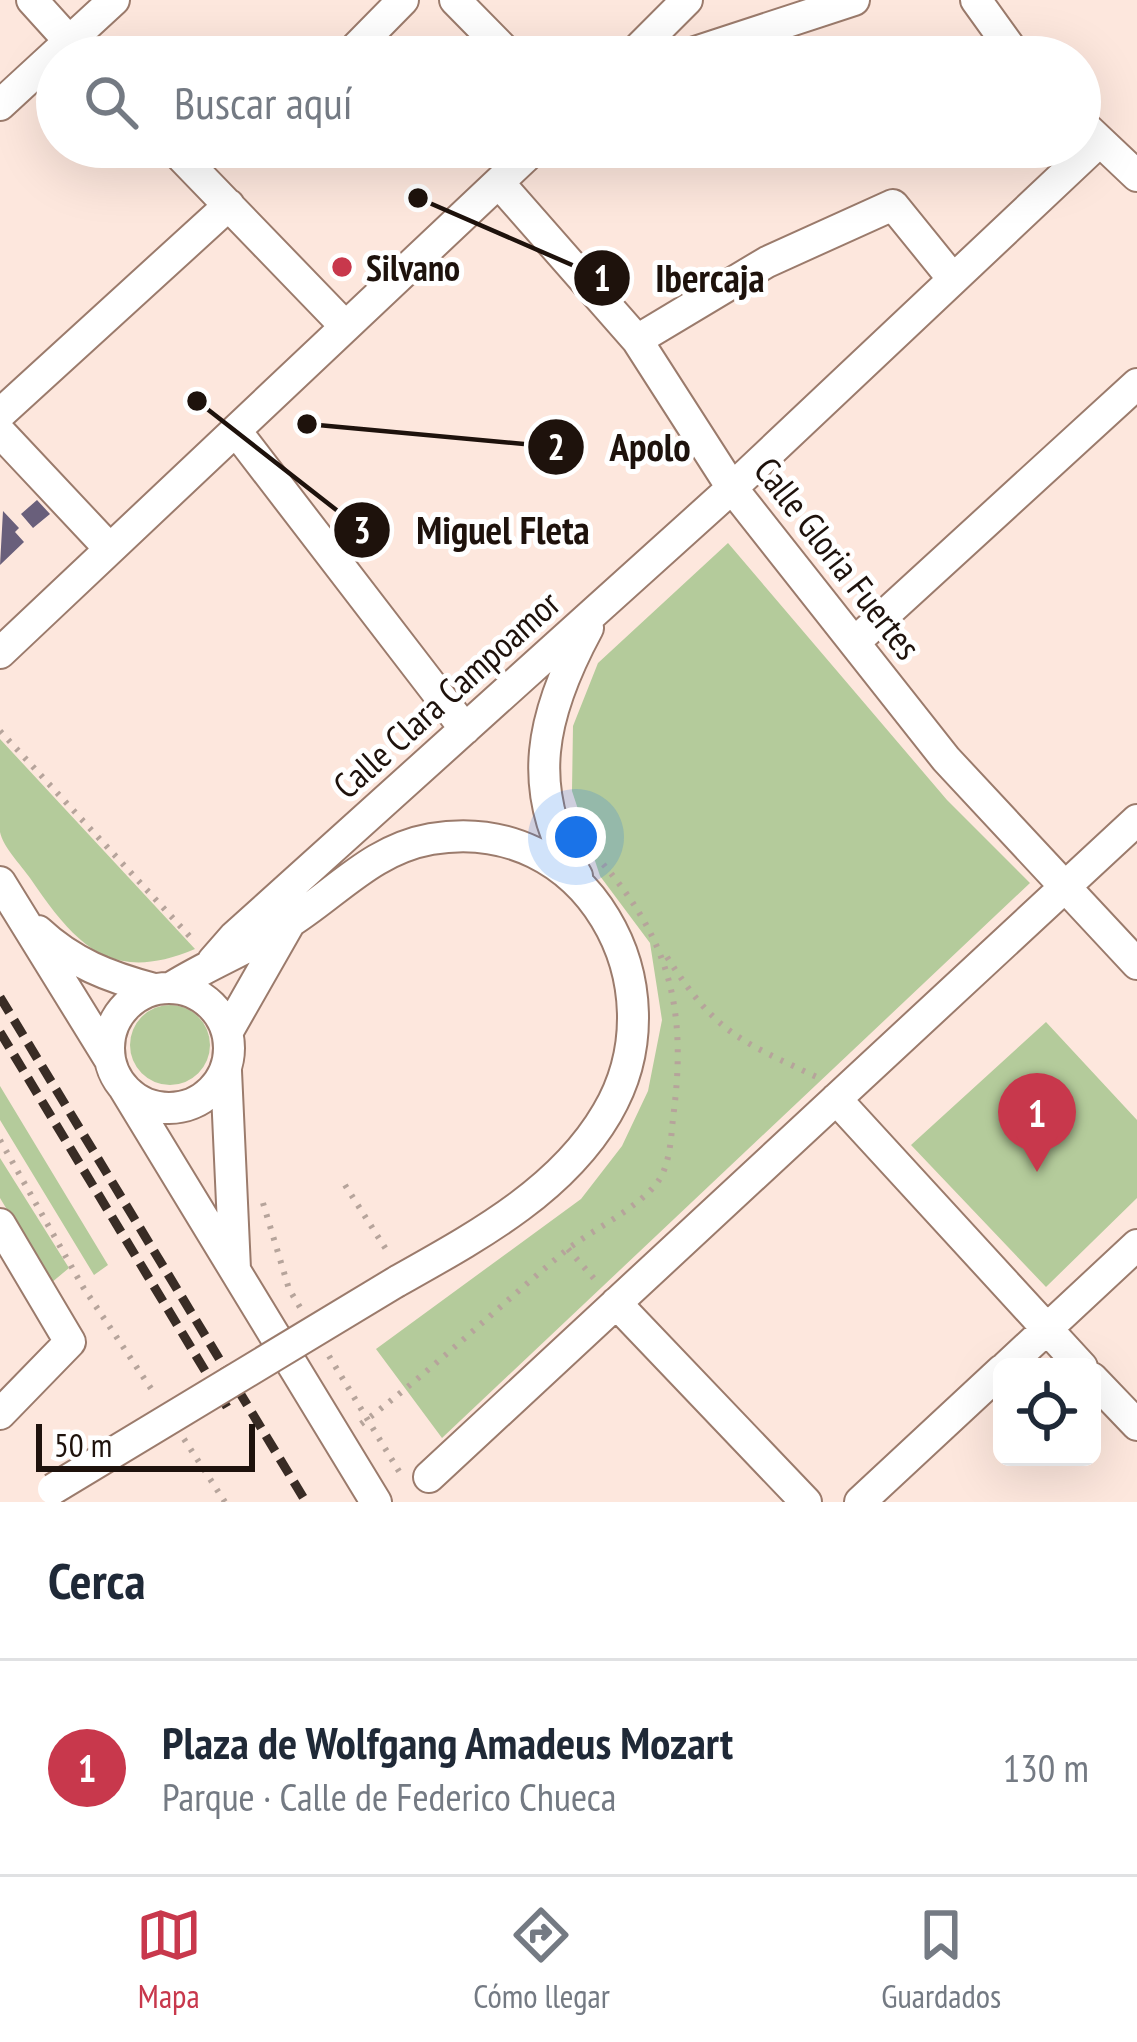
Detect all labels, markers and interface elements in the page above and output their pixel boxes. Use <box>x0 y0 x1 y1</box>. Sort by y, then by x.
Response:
search box <box>36 36 1101 168</box>
icon: search <box>78 69 144 135</box>
text: Buscar aquí <box>174 73 353 131</box>
callout: Ibercaja <box>572 241 789 316</box>
place label: Silvano <box>366 244 460 291</box>
text: Ibercaja <box>655 252 765 303</box>
marker: Silvano <box>329 254 355 280</box>
text: 1 <box>593 254 611 301</box>
callout: Apolo <box>526 410 715 485</box>
text: Apolo <box>608 421 691 472</box>
text: 2 <box>547 423 565 470</box>
street label: Calle Gloria Fuertes <box>744 447 932 669</box>
callout: Miguel Fleta <box>332 492 613 567</box>
text: Miguel Fleta <box>416 504 590 555</box>
text: 3 <box>353 506 371 553</box>
street label: Calle Clara Campoamor <box>323 580 569 808</box>
your location <box>546 807 606 867</box>
pin: 1 <box>998 1073 1076 1172</box>
map controls <box>993 1358 1101 1466</box>
button: locate <box>993 1358 1101 1466</box>
scale bar <box>36 1418 255 1471</box>
text: 50 m <box>54 1423 112 1466</box>
text: Cerca <box>48 1547 146 1613</box>
text: Plaza de Wolfgang Amadeus Mozart <box>162 1713 733 1771</box>
text: 1 <box>78 1742 96 1793</box>
text: 130 m <box>1003 1742 1089 1793</box>
text: Parque · Calle de Federico Chueca <box>162 1771 616 1822</box>
tab: Mapa <box>136 1902 202 2017</box>
tab: Cómo llegar <box>473 1902 610 2017</box>
tab: Guardados <box>881 1902 1001 2017</box>

